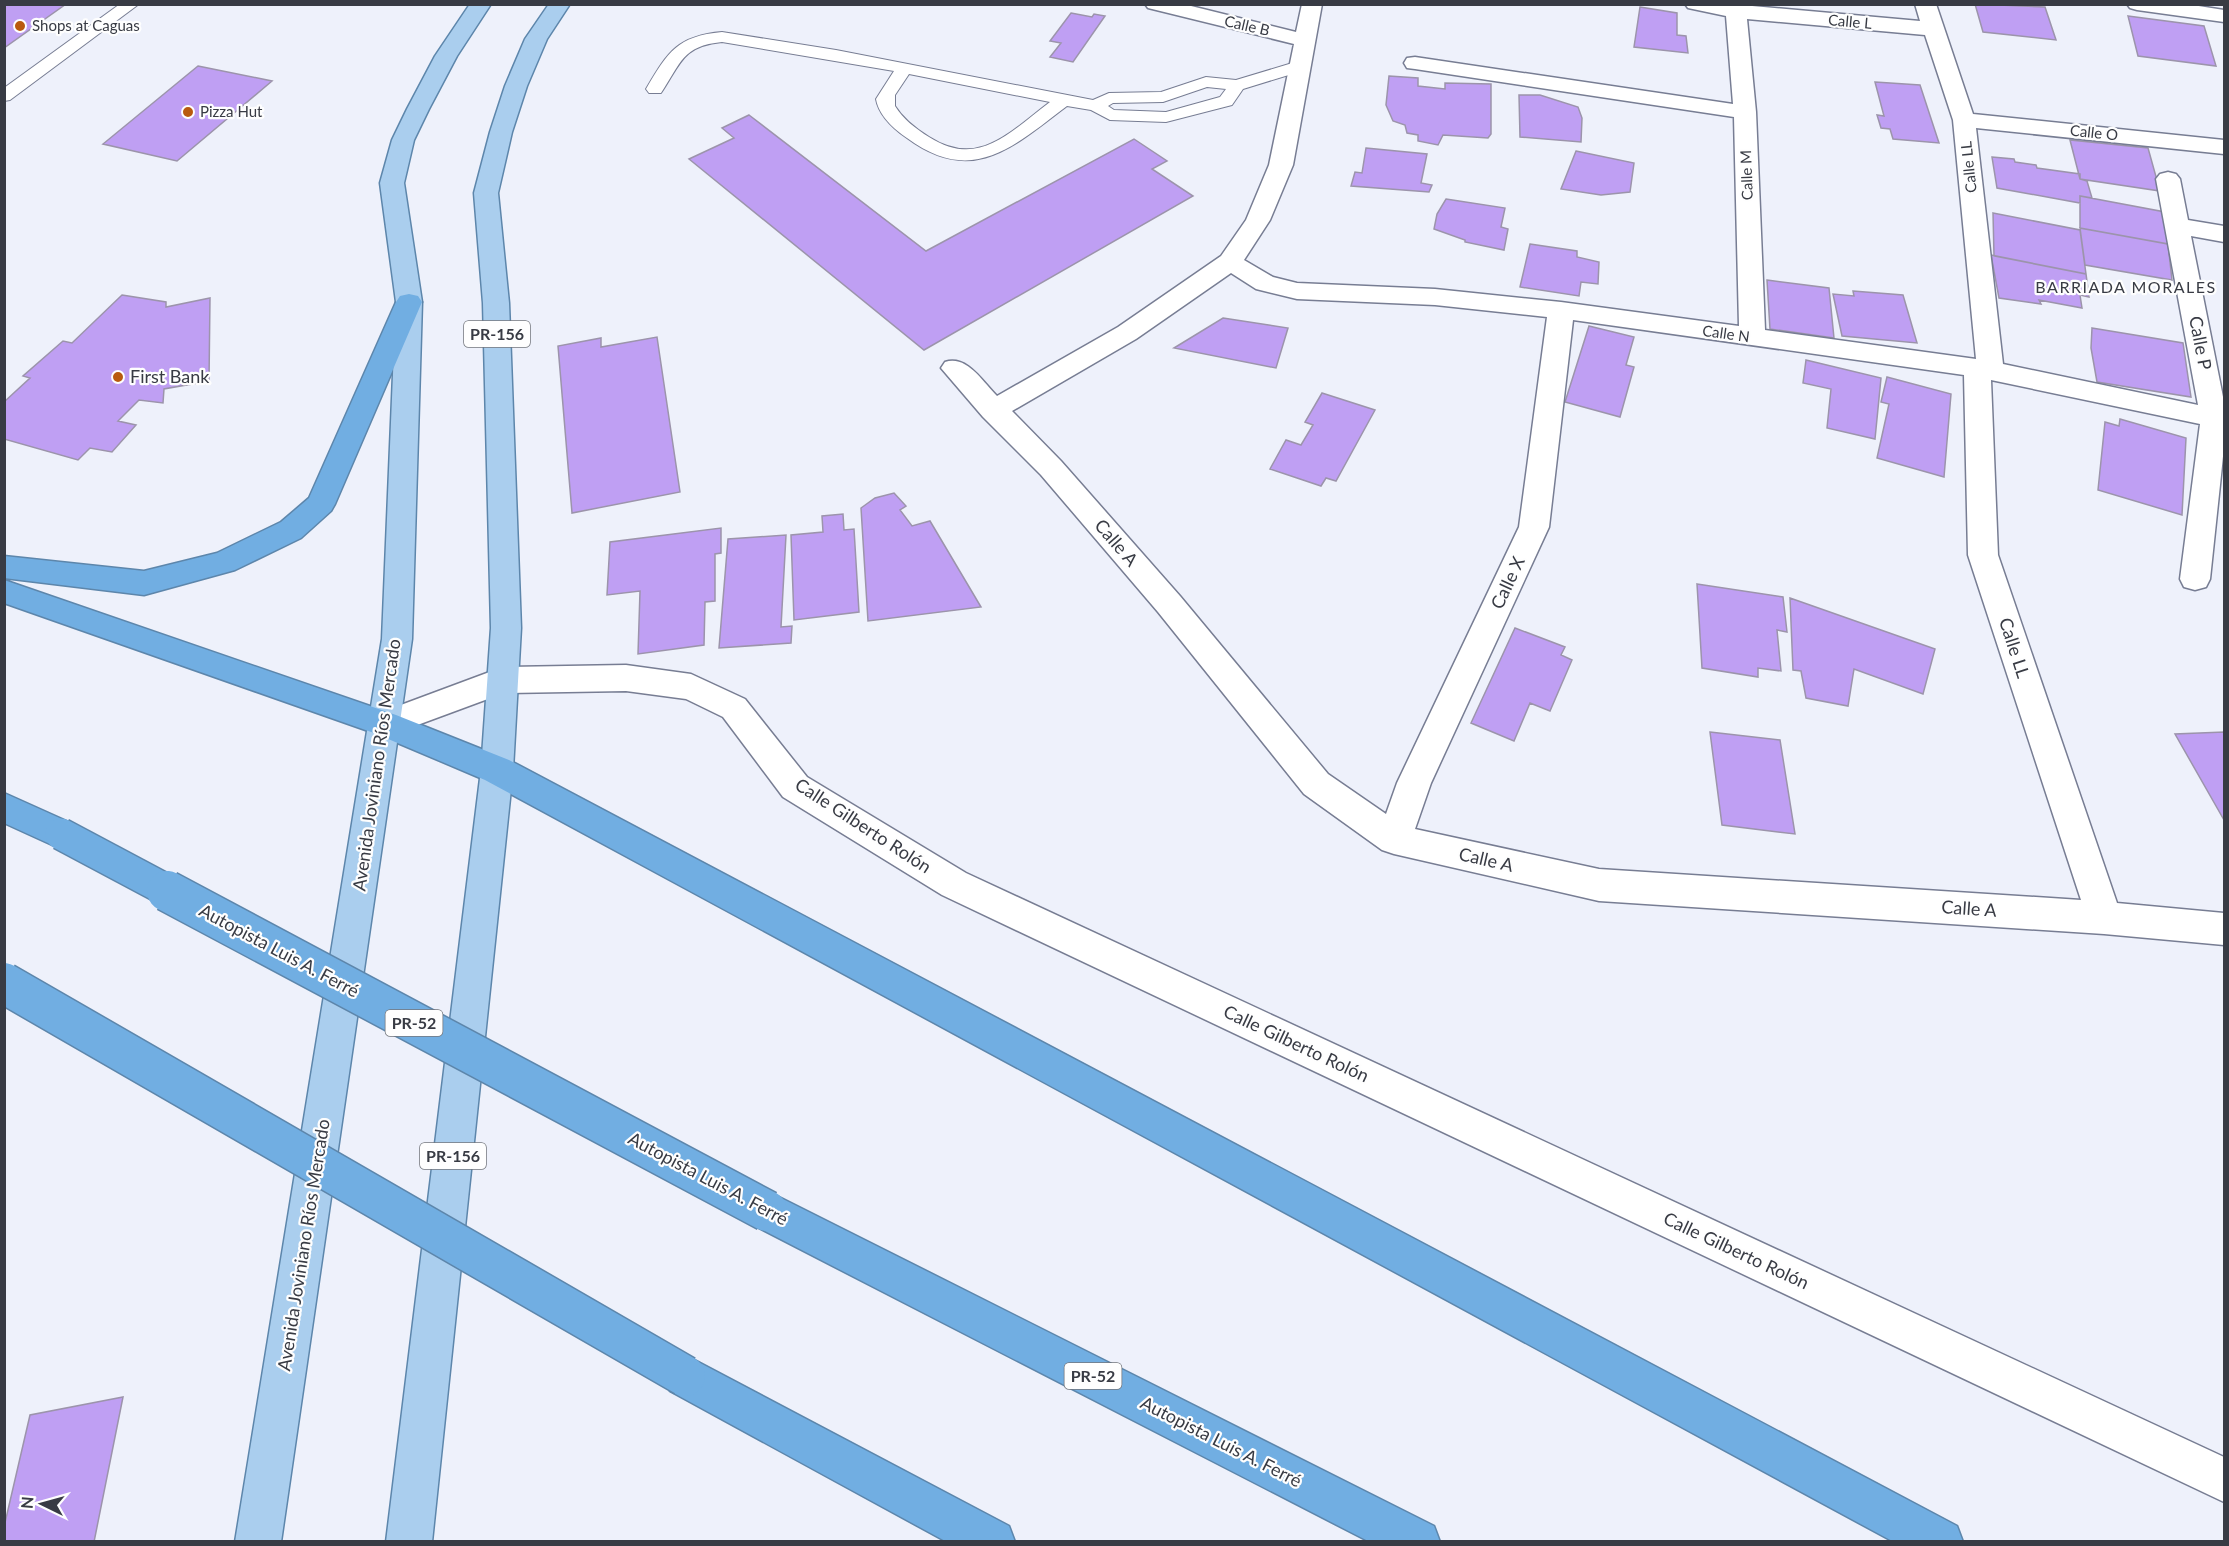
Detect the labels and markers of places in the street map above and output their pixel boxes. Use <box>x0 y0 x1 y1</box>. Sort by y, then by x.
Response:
place label: Shops at Caguas <box>32 16 140 34</box>
marker: Shops at Caguas <box>13 19 27 33</box>
place label: Pizza Hut <box>200 102 263 120</box>
marker: Pizza Hut <box>181 105 195 119</box>
place label: First Bank <box>130 365 210 387</box>
marker: First Bank <box>111 370 125 384</box>

